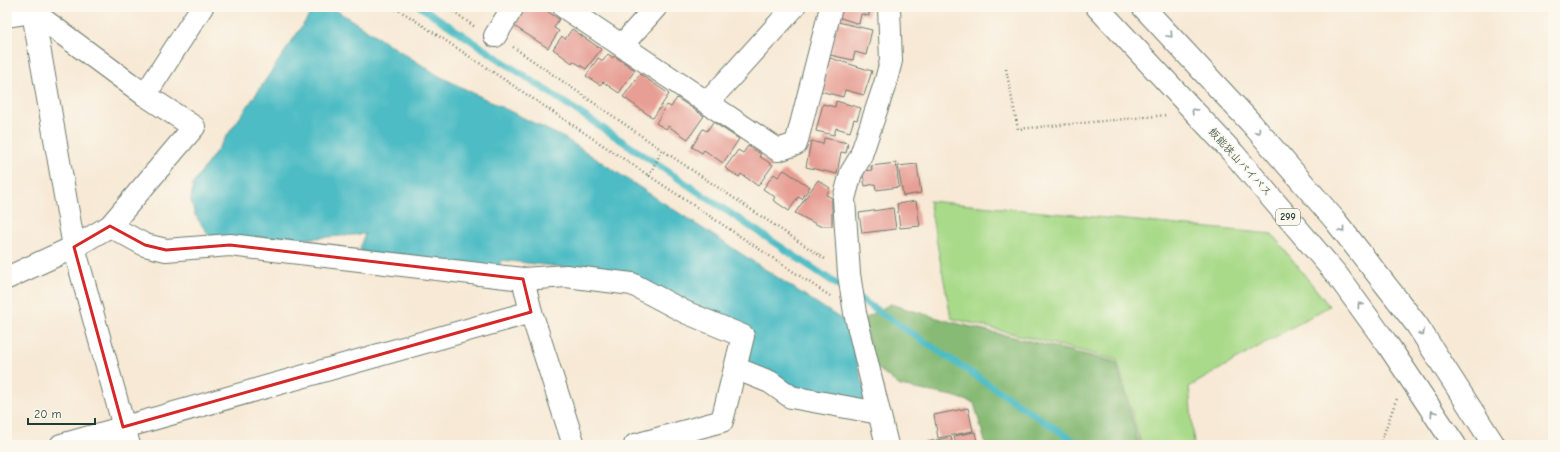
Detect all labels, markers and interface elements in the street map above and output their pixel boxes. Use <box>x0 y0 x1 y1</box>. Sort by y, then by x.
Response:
one-way arrow <box>1165 31 1172 38</box>
one-way arrow <box>1191 108 1198 116</box>
street label: 飯能狭山バイパス <box>1206 125 1274 199</box>
one-way arrow <box>1254 126 1261 133</box>
road number: 299 <box>1276 209 1300 225</box>
one-way arrow <box>1338 225 1345 232</box>
one-way arrow <box>1358 303 1365 310</box>
one-way arrow <box>1417 328 1424 335</box>
scale bar <box>28 400 95 426</box>
text: 20 m <box>34 407 62 421</box>
one-way arrow <box>1430 410 1438 417</box>

